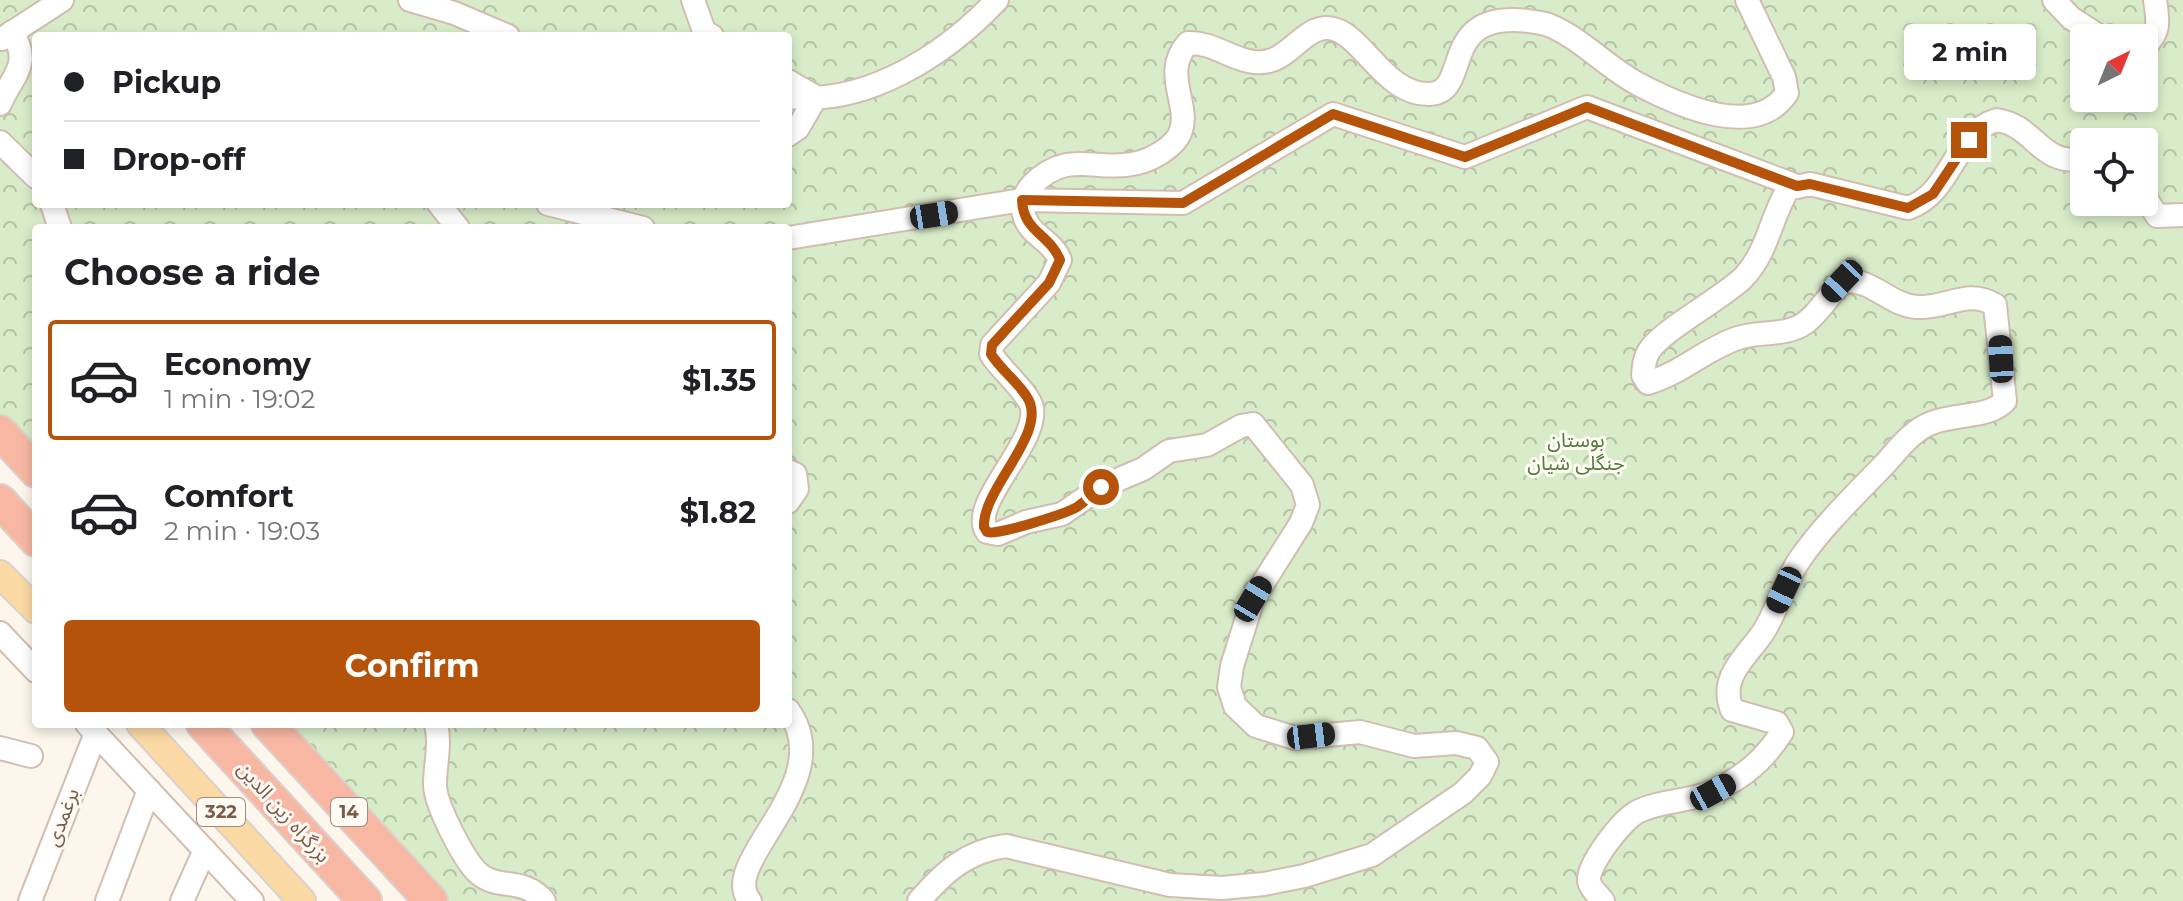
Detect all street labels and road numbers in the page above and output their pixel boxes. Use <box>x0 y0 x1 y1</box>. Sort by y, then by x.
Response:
street label: بزرگراه زین الدین <box>232 757 336 867</box>
street label: برغمدی <box>40 785 84 849</box>
road number: 322 <box>197 798 245 826</box>
road number: 14 <box>331 798 367 826</box>

